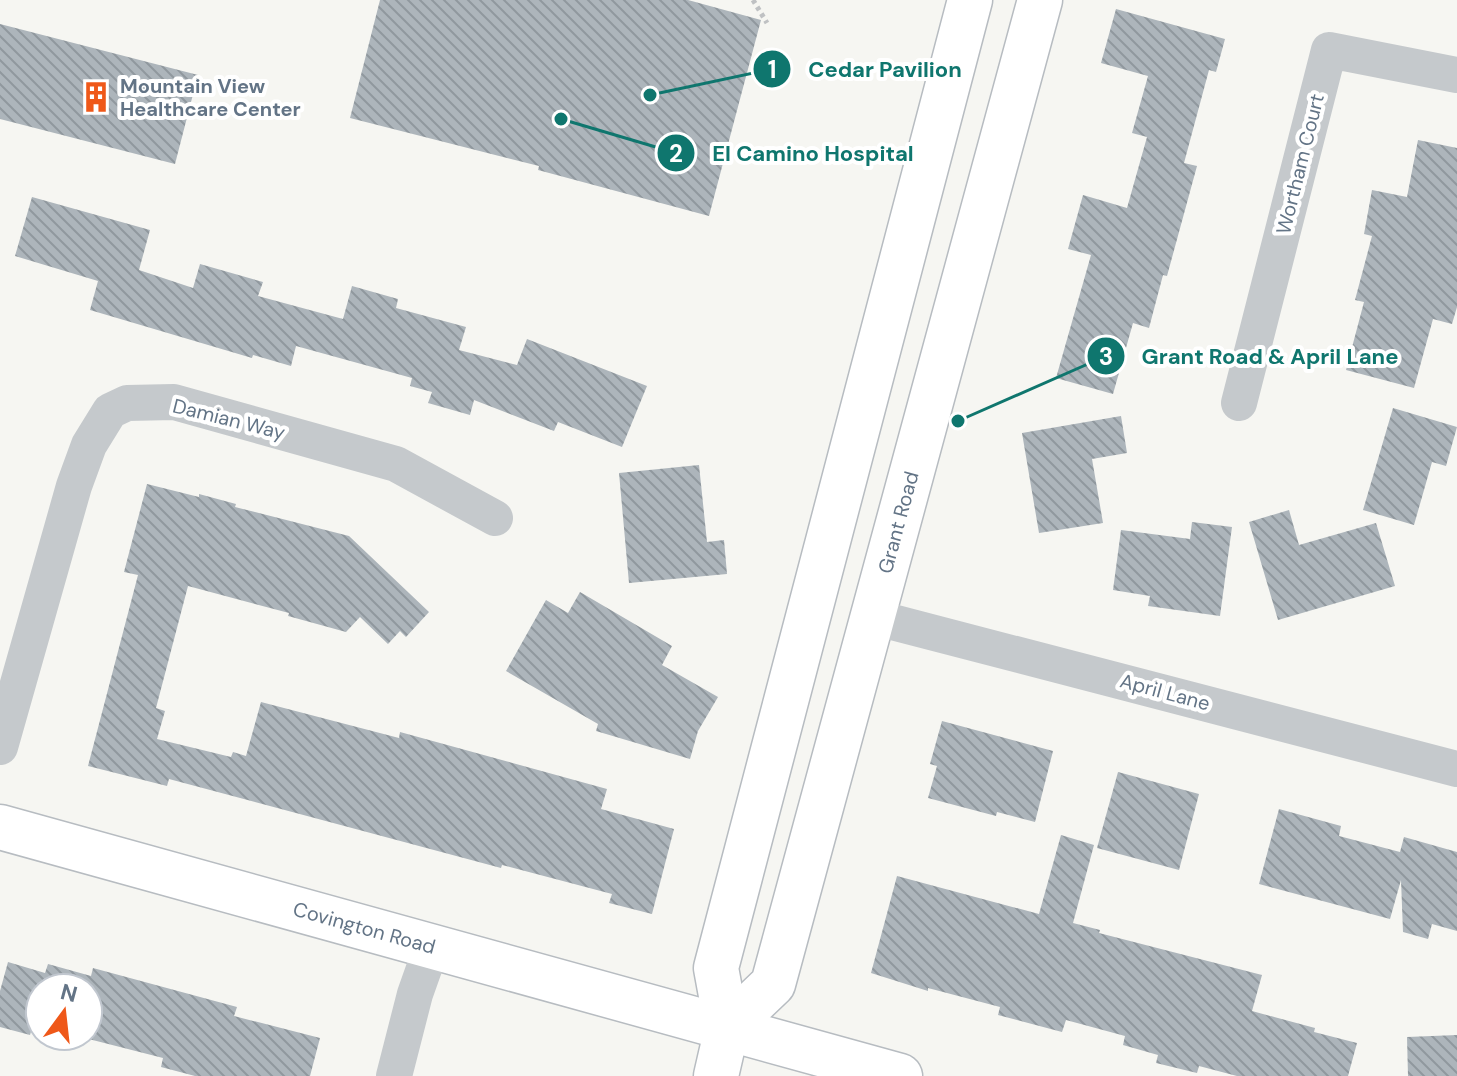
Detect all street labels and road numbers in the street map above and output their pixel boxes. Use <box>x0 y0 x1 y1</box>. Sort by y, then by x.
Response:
street label: Wortham Court <box>1270 91 1330 237</box>
street label: Damian Way <box>170 392 288 446</box>
street label: Grant Road <box>872 468 925 576</box>
street label: April Lane <box>1117 668 1213 716</box>
street label: Covington Road <box>290 896 438 960</box>

